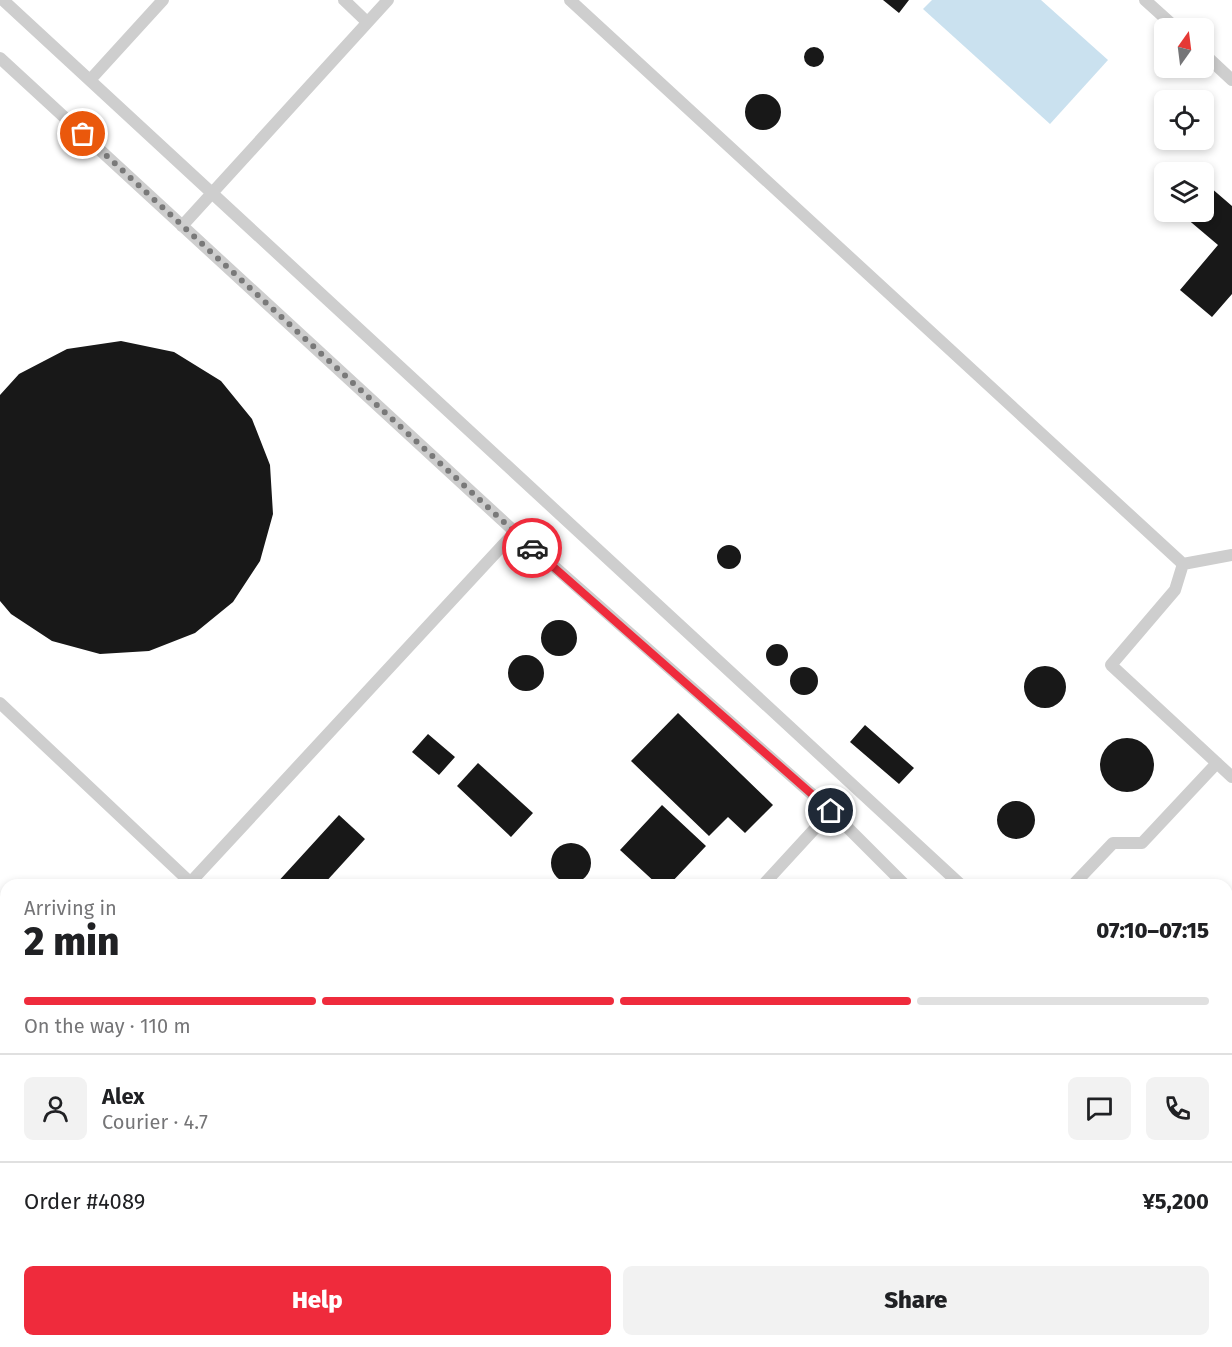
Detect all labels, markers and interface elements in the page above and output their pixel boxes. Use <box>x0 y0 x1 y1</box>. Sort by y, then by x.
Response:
north arrow <box>1154 18 1214 78</box>
map controls <box>1154 18 1214 222</box>
button: locate <box>1154 90 1214 150</box>
pin <box>57 108 108 159</box>
icon: bag <box>66 117 99 150</box>
button: layers <box>1154 162 1214 222</box>
courier <box>502 518 562 578</box>
icon: car <box>516 532 549 565</box>
pin <box>805 785 856 836</box>
icon: home <box>814 794 847 827</box>
text: Arriving in <box>24 896 117 920</box>
text: 07:10–07:15 <box>1096 917 1209 944</box>
text: 2 min <box>24 919 120 965</box>
text: On the way · 110 m <box>24 1014 191 1038</box>
button: person <box>24 1077 87 1140</box>
button: chat <box>1068 1077 1131 1140</box>
button: phone <box>1146 1077 1209 1140</box>
text: Alex <box>102 1083 145 1110</box>
text: Courier · 4.7 <box>102 1110 208 1134</box>
text: Order #4089 <box>24 1188 145 1215</box>
text: ¥5,200 <box>1143 1188 1209 1215</box>
button: Help <box>24 1266 611 1335</box>
button: Share <box>623 1266 1209 1335</box>

